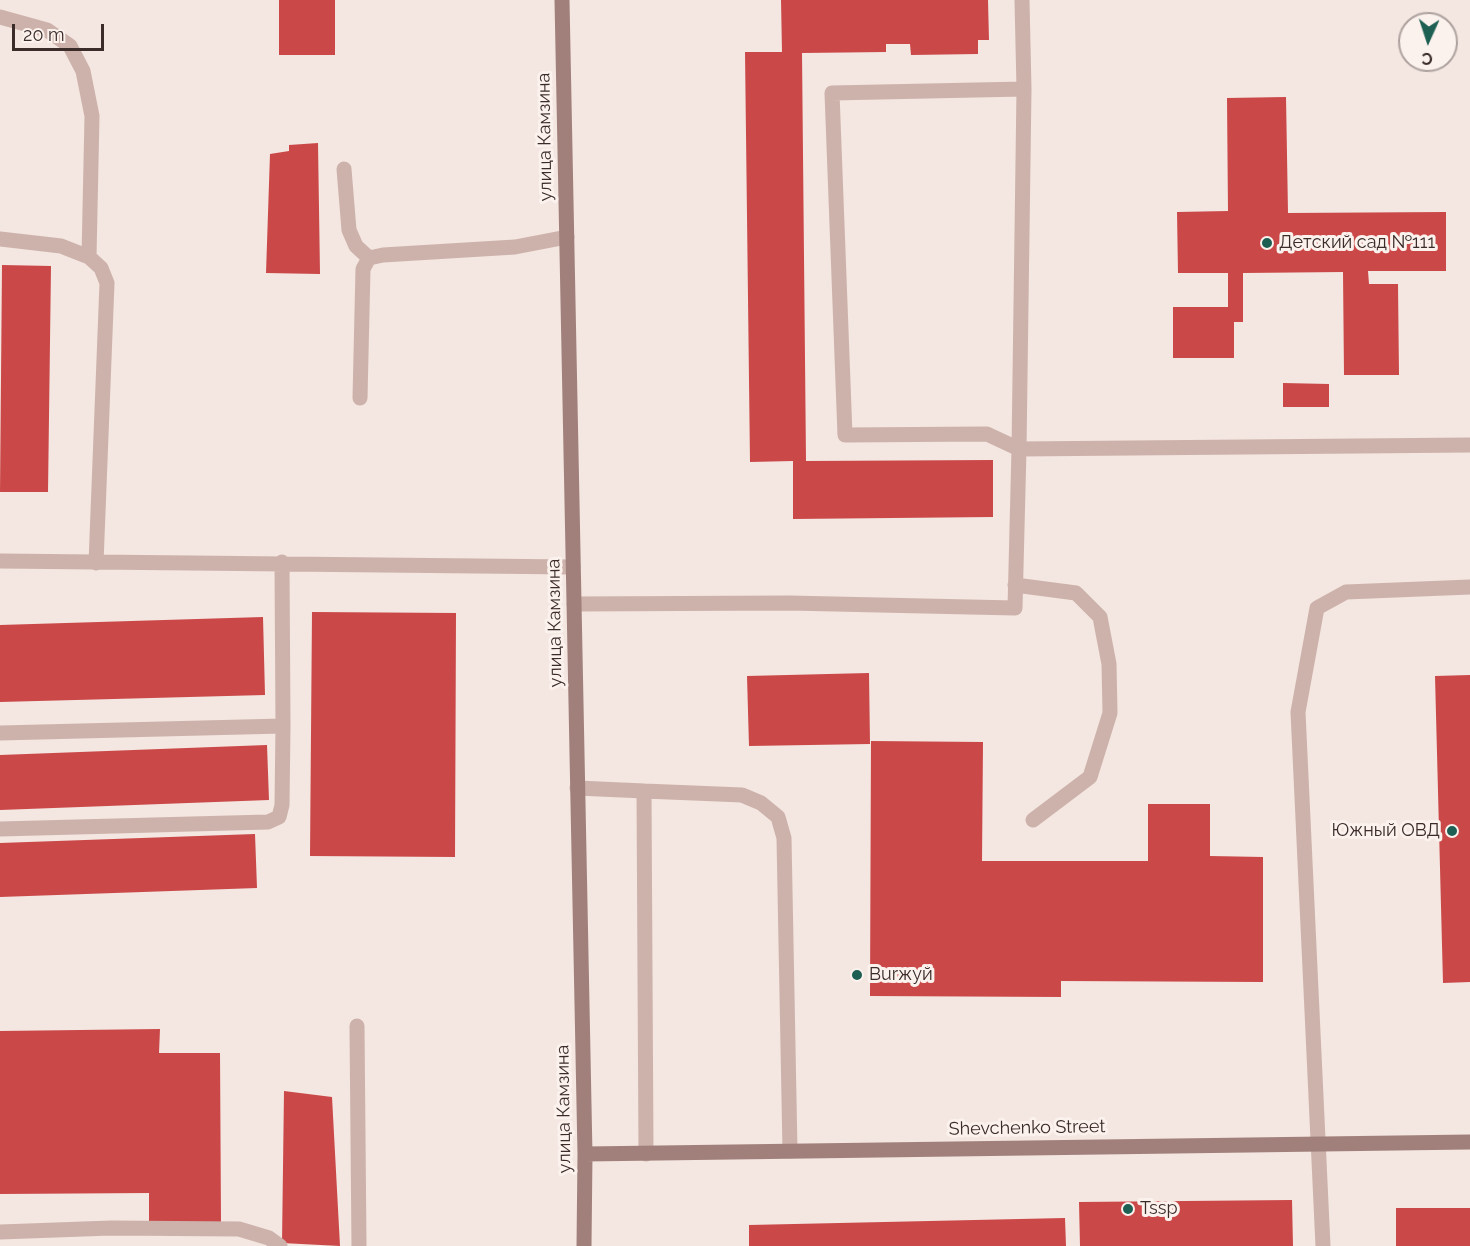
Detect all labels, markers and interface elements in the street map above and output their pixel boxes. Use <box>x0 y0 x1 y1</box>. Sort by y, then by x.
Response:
scale bar <box>15 12 106 50</box>
north arrow <box>1398 12 1458 72</box>
text: 20 m <box>23 24 65 45</box>
text: С <box>1421 49 1433 68</box>
street label: улица Камзина <box>533 73 557 201</box>
place label: Детский сад №111 <box>1279 232 1435 254</box>
marker: Детский сад №111 <box>1260 236 1274 250</box>
street label: улица Камзина <box>543 559 567 687</box>
place label: Южный ОВД <box>1331 820 1440 842</box>
marker: Южный ОВД <box>1445 824 1459 838</box>
place label: Burжуй <box>869 964 933 986</box>
marker: Burжуй <box>850 968 864 982</box>
street label: улица Камзина <box>552 1045 576 1173</box>
street label: Shevchenko Street <box>948 1116 1106 1140</box>
place label: Tssp <box>1140 1198 1178 1220</box>
marker: Tssp <box>1121 1202 1135 1216</box>

